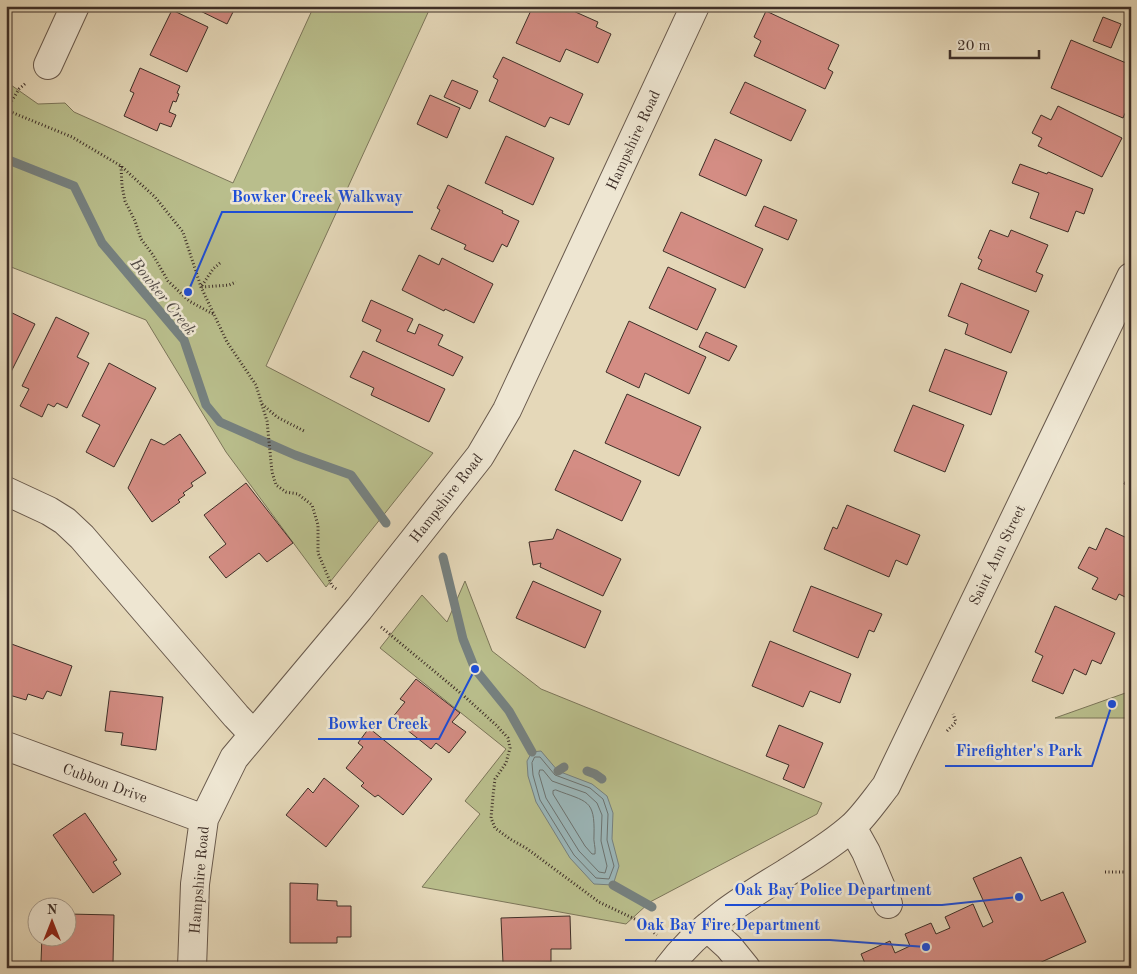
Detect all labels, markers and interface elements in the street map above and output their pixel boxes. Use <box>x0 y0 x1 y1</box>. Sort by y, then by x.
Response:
scale bar <box>950 28 1038 60</box>
text: 20 m <box>957 39 991 54</box>
street label: Hampshire Road <box>605 88 664 193</box>
callout: Bowker Creek Walkway <box>222 181 413 212</box>
text: Bowker Creek Walkway <box>231 190 403 206</box>
water label: Bowker Creek <box>126 255 198 339</box>
street label: Hampshire Road <box>408 452 487 546</box>
street label: Saint Ann Street <box>968 503 1029 608</box>
callout: Bowker Creek <box>318 708 439 739</box>
text: Bowker Creek <box>327 717 429 733</box>
callout: Firefighter's Park <box>945 735 1092 766</box>
text: Firefighter's Park <box>956 744 1082 760</box>
street label: Cubbon Drive <box>60 762 149 807</box>
street label: Hampshire Road <box>188 825 213 935</box>
callout: Oak Bay Police Department <box>725 874 942 905</box>
text: Oak Bay Police Department <box>734 883 932 899</box>
north arrow <box>28 896 78 946</box>
text: N <box>47 903 58 917</box>
callout: Oak Bay Fire Department <box>625 909 830 940</box>
text: Oak Bay Fire Department <box>636 918 820 934</box>

